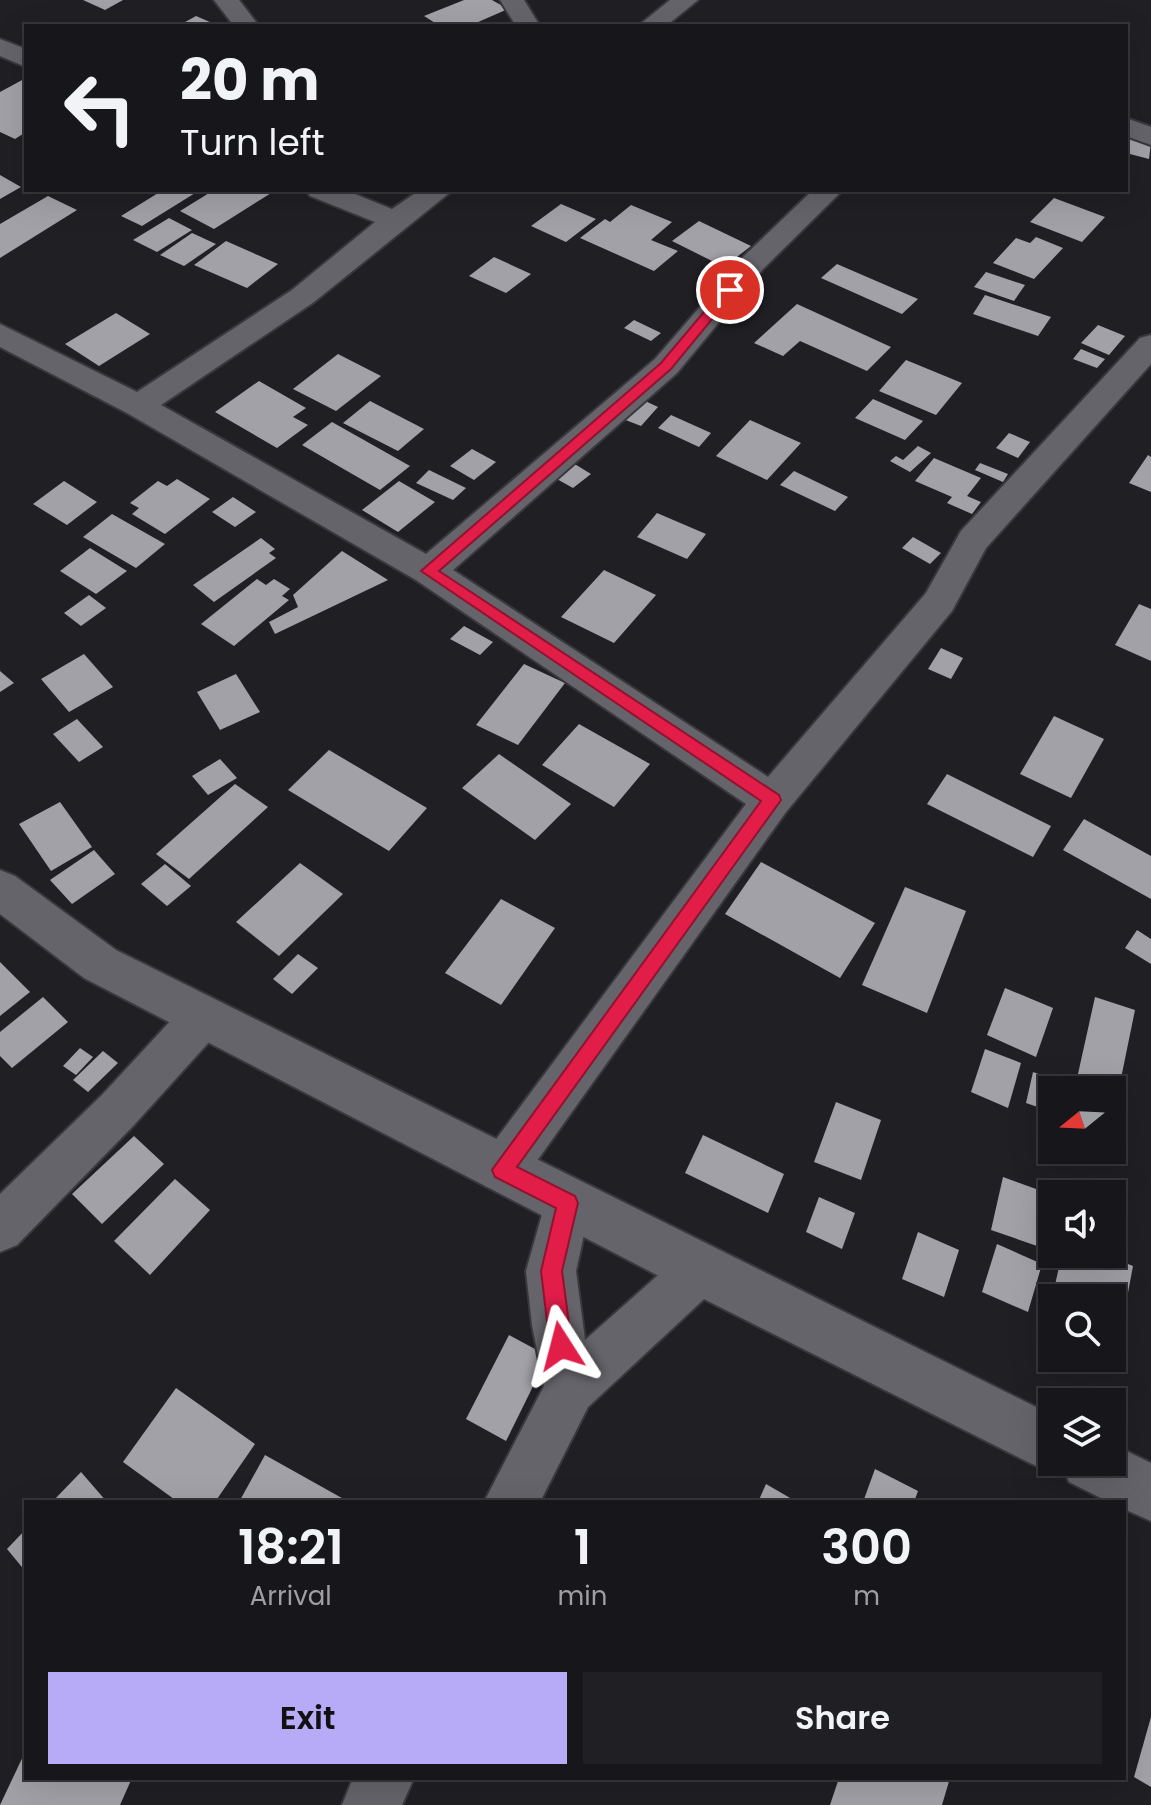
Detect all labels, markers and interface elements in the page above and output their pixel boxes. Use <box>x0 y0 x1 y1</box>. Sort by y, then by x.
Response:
text: 20 m <box>180 41 320 120</box>
icon: left <box>48 56 152 160</box>
text: Turn left <box>180 117 325 168</box>
pin <box>696 256 764 324</box>
icon: arrive <box>708 268 752 312</box>
north arrow <box>1038 1076 1126 1164</box>
map controls <box>1038 1076 1126 1476</box>
button: sound <box>1038 1180 1126 1268</box>
button: search <box>1038 1284 1126 1372</box>
position arrow <box>519 1304 603 1388</box>
button: layers <box>1038 1388 1126 1476</box>
text: 18:21 <box>238 1514 344 1581</box>
text: 1 <box>574 1514 591 1581</box>
text: 300 <box>821 1514 912 1581</box>
text: Arrival <box>250 1578 332 1614</box>
text: min <box>558 1578 607 1614</box>
text: m <box>853 1578 880 1614</box>
button: Exit <box>48 1672 567 1764</box>
button: Share <box>583 1672 1102 1764</box>

